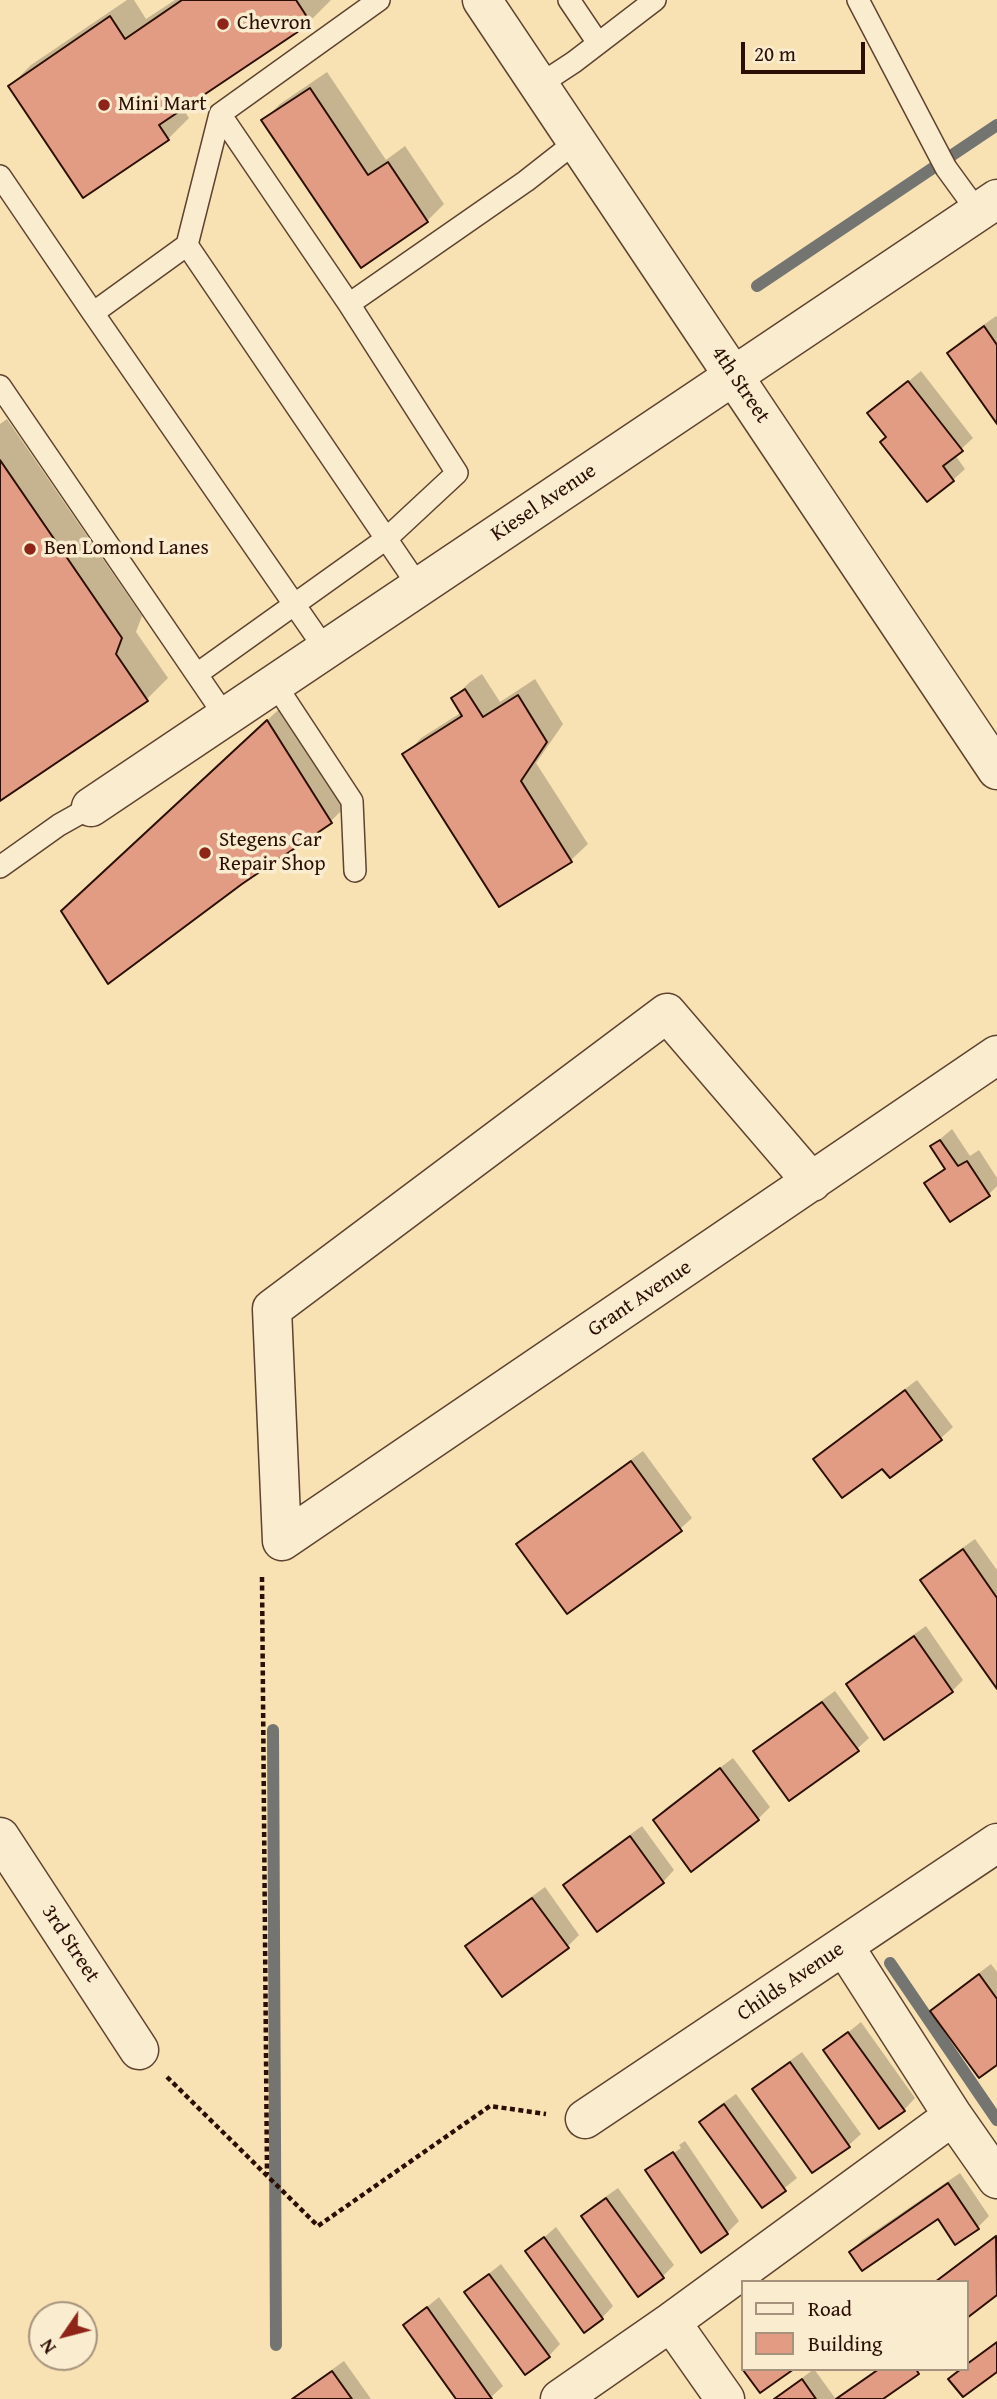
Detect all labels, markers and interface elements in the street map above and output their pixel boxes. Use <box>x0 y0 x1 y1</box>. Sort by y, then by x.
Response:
place label: Chevron <box>237 11 311 37</box>
marker: Chevron <box>215 16 231 32</box>
scale bar <box>745 28 869 72</box>
text: 20 m <box>754 38 796 69</box>
place label: Mini Mart <box>118 92 207 118</box>
marker: Mini Mart <box>96 97 112 113</box>
street label: 4th Street <box>705 342 775 428</box>
street label: Kiesel Avenue <box>487 459 601 547</box>
place label: Ben Lomond Lanes <box>44 536 209 562</box>
marker: Ben Lomond Lanes <box>22 541 38 557</box>
place label: Stegens Car Repair Shop <box>219 828 325 878</box>
marker: Stegens Car Repair Shop <box>197 845 213 861</box>
street label: Grant Avenue <box>584 1255 696 1343</box>
street label: 3rd Street <box>36 1900 104 1988</box>
street label: Childs Avenue <box>733 1937 849 2027</box>
legend <box>741 2280 969 2371</box>
text: Road <box>808 2293 852 2324</box>
north arrow <box>28 2301 98 2371</box>
text: Building <box>808 2328 882 2359</box>
text: N <box>32 2334 63 2360</box>

